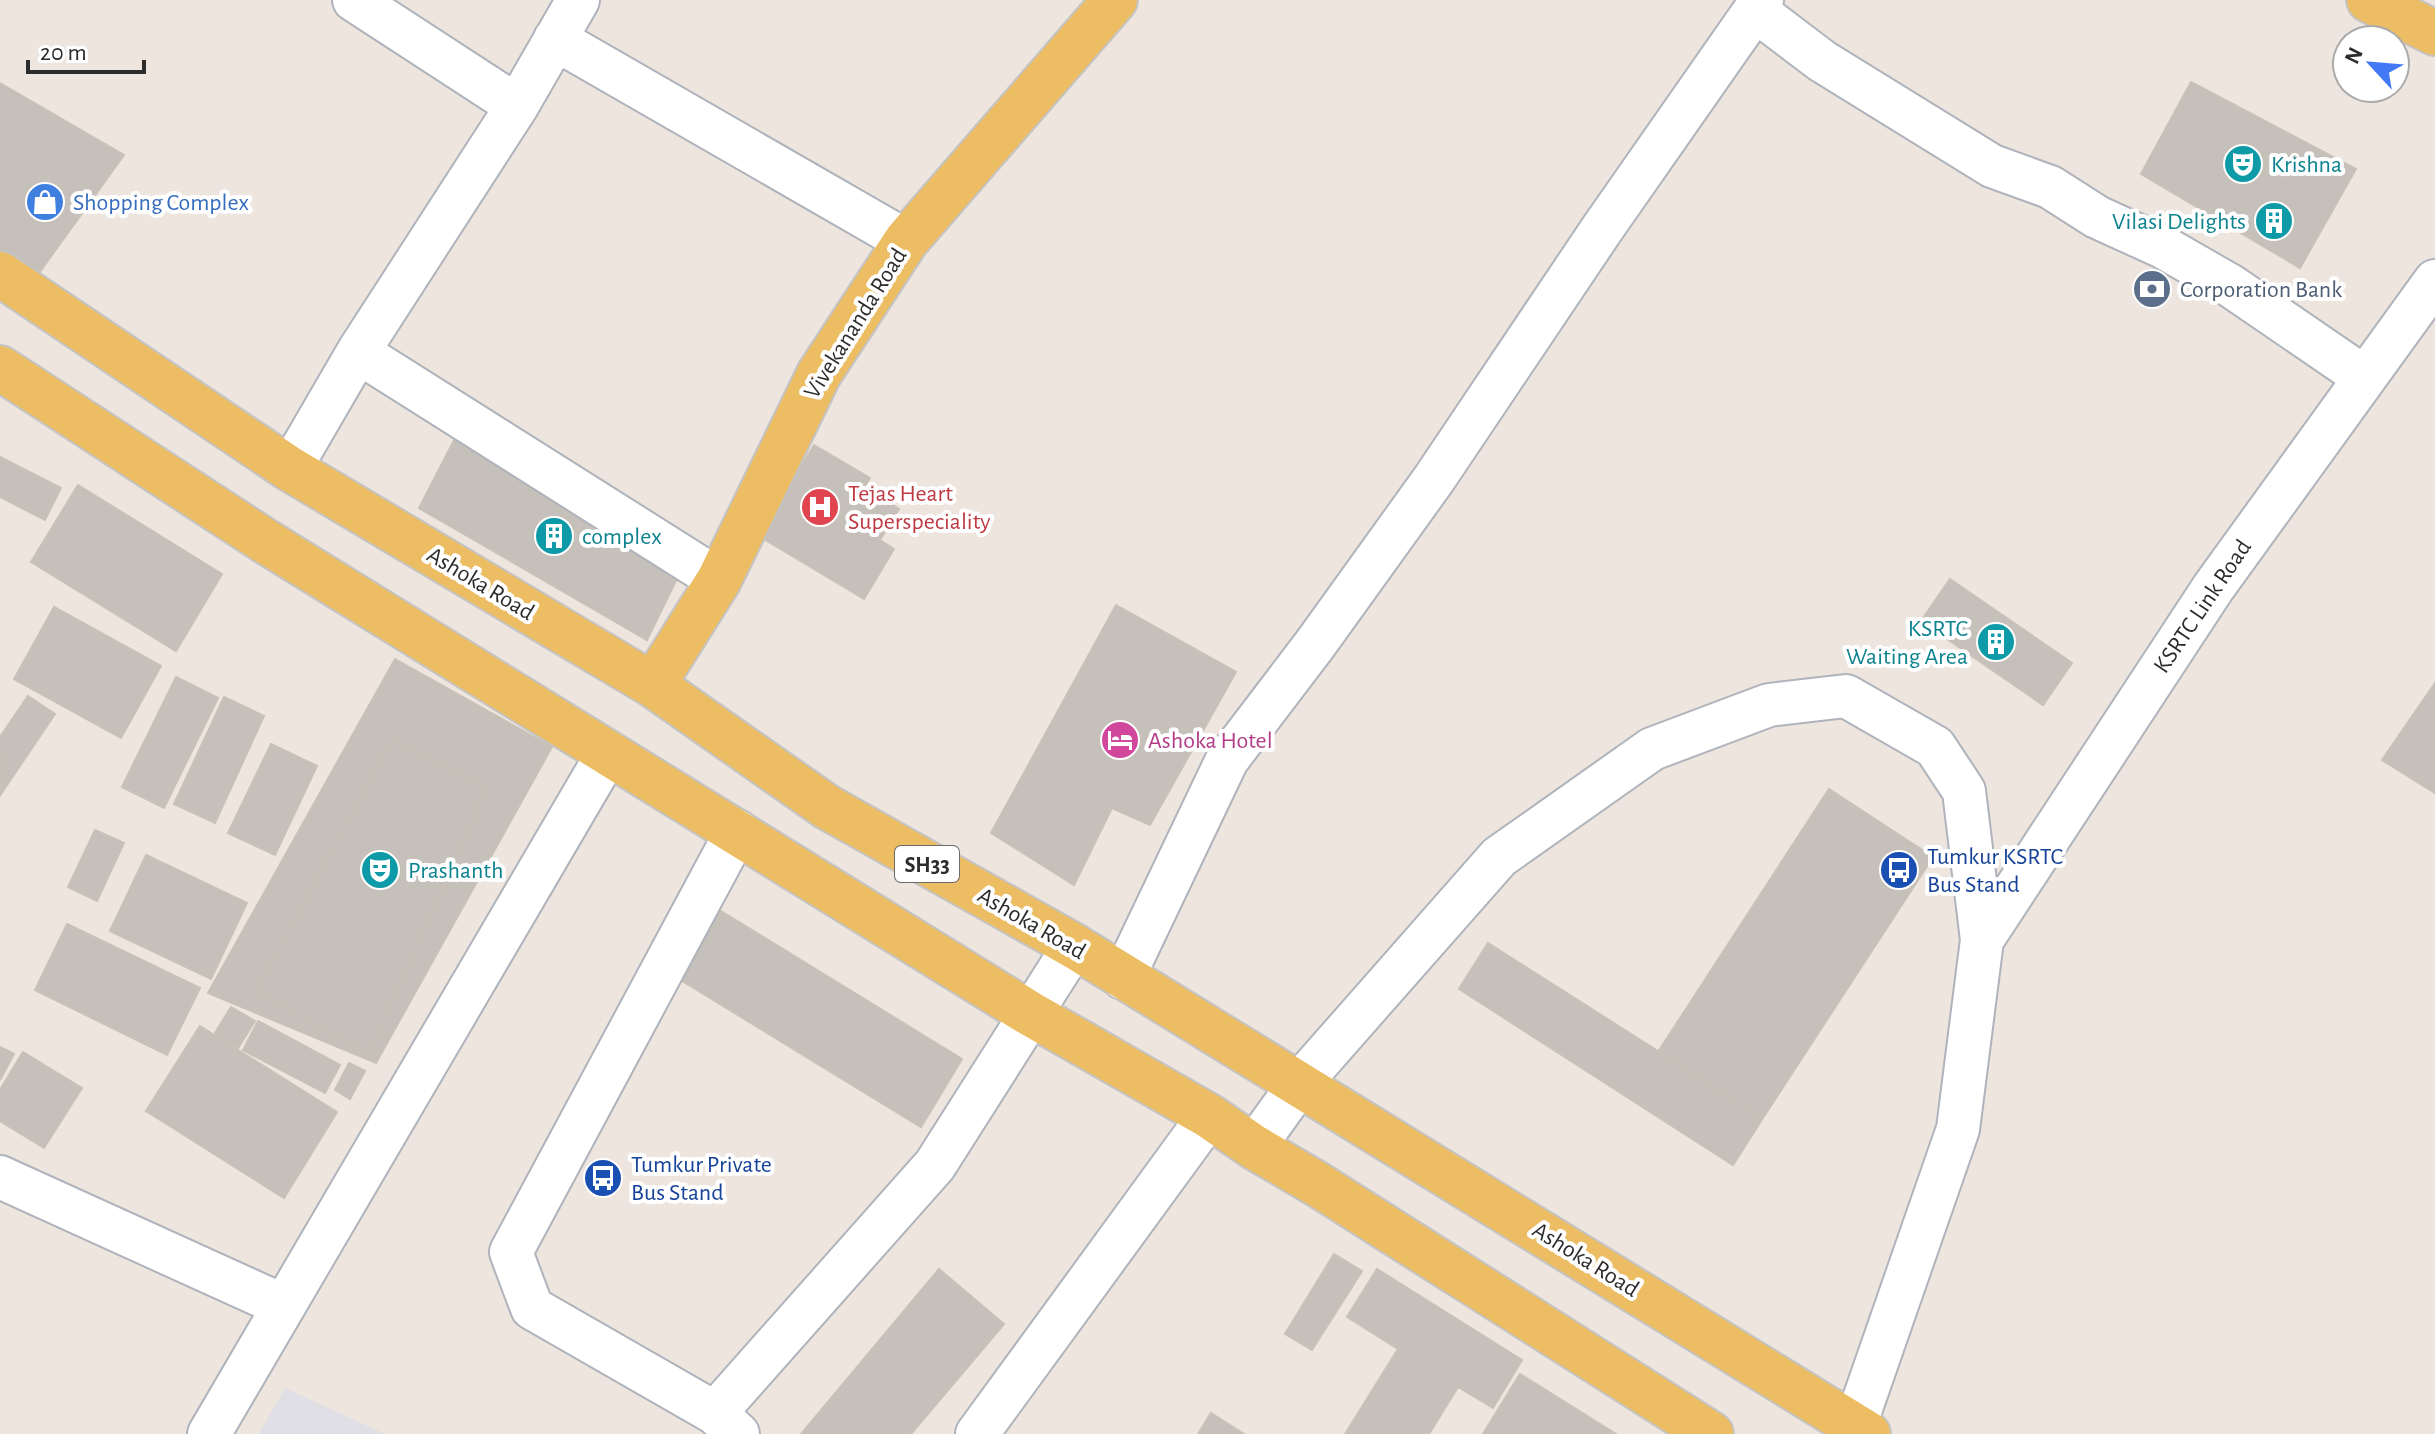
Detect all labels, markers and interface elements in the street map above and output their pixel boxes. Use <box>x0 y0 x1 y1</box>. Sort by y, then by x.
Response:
scale bar <box>28 24 144 74</box>
north arrow <box>2331 24 2411 104</box>
text: 20 m <box>40 41 87 65</box>
text: N <box>2341 44 2367 67</box>
theatre icon: Krishna <box>2222 143 2264 185</box>
place label: Krishna <box>2271 153 2342 177</box>
shop icon: Shopping Complex <box>24 181 66 223</box>
place label: Shopping Complex <box>73 191 250 215</box>
building icon: Vilasi Delights <box>2253 200 2295 242</box>
place label: Vilasi Delights <box>2112 210 2246 234</box>
street label: Vivekananda Road <box>800 244 912 403</box>
bank icon: Corporation Bank <box>2131 268 2173 310</box>
place label: Corporation Bank <box>2180 278 2342 302</box>
place label: Tejas Heart Superspeciality <box>848 482 991 534</box>
hospital icon: Tejas Heart Superspeciality <box>799 486 841 528</box>
building icon: complex <box>533 515 575 557</box>
place label: complex <box>582 525 662 549</box>
street label: KSRTC Link Road <box>2150 536 2256 678</box>
street label: Ashoka Road <box>423 543 538 625</box>
place label: KSRTC Waiting Area <box>1846 617 1968 669</box>
building icon: KSRTC Waiting Area <box>1975 621 2017 663</box>
hotel icon: Ashoka Hotel <box>1099 719 1141 761</box>
place label: Ashoka Hotel <box>1148 729 1273 753</box>
place label: Tumkur KSRTC Bus Stand <box>1927 845 2063 897</box>
road number: SH33 <box>895 846 959 882</box>
theatre icon: Prashanth <box>359 849 401 891</box>
bus stop icon: Tumkur KSRTC Bus Stand <box>1878 849 1920 891</box>
place label: Prashanth <box>408 859 503 883</box>
street label: Ashoka Road <box>973 883 1090 964</box>
place label: Tumkur Private Bus Stand <box>631 1153 772 1205</box>
bus stop icon: Tumkur Private Bus Stand <box>582 1157 624 1199</box>
street label: Ashoka Road <box>1528 1218 1643 1302</box>

